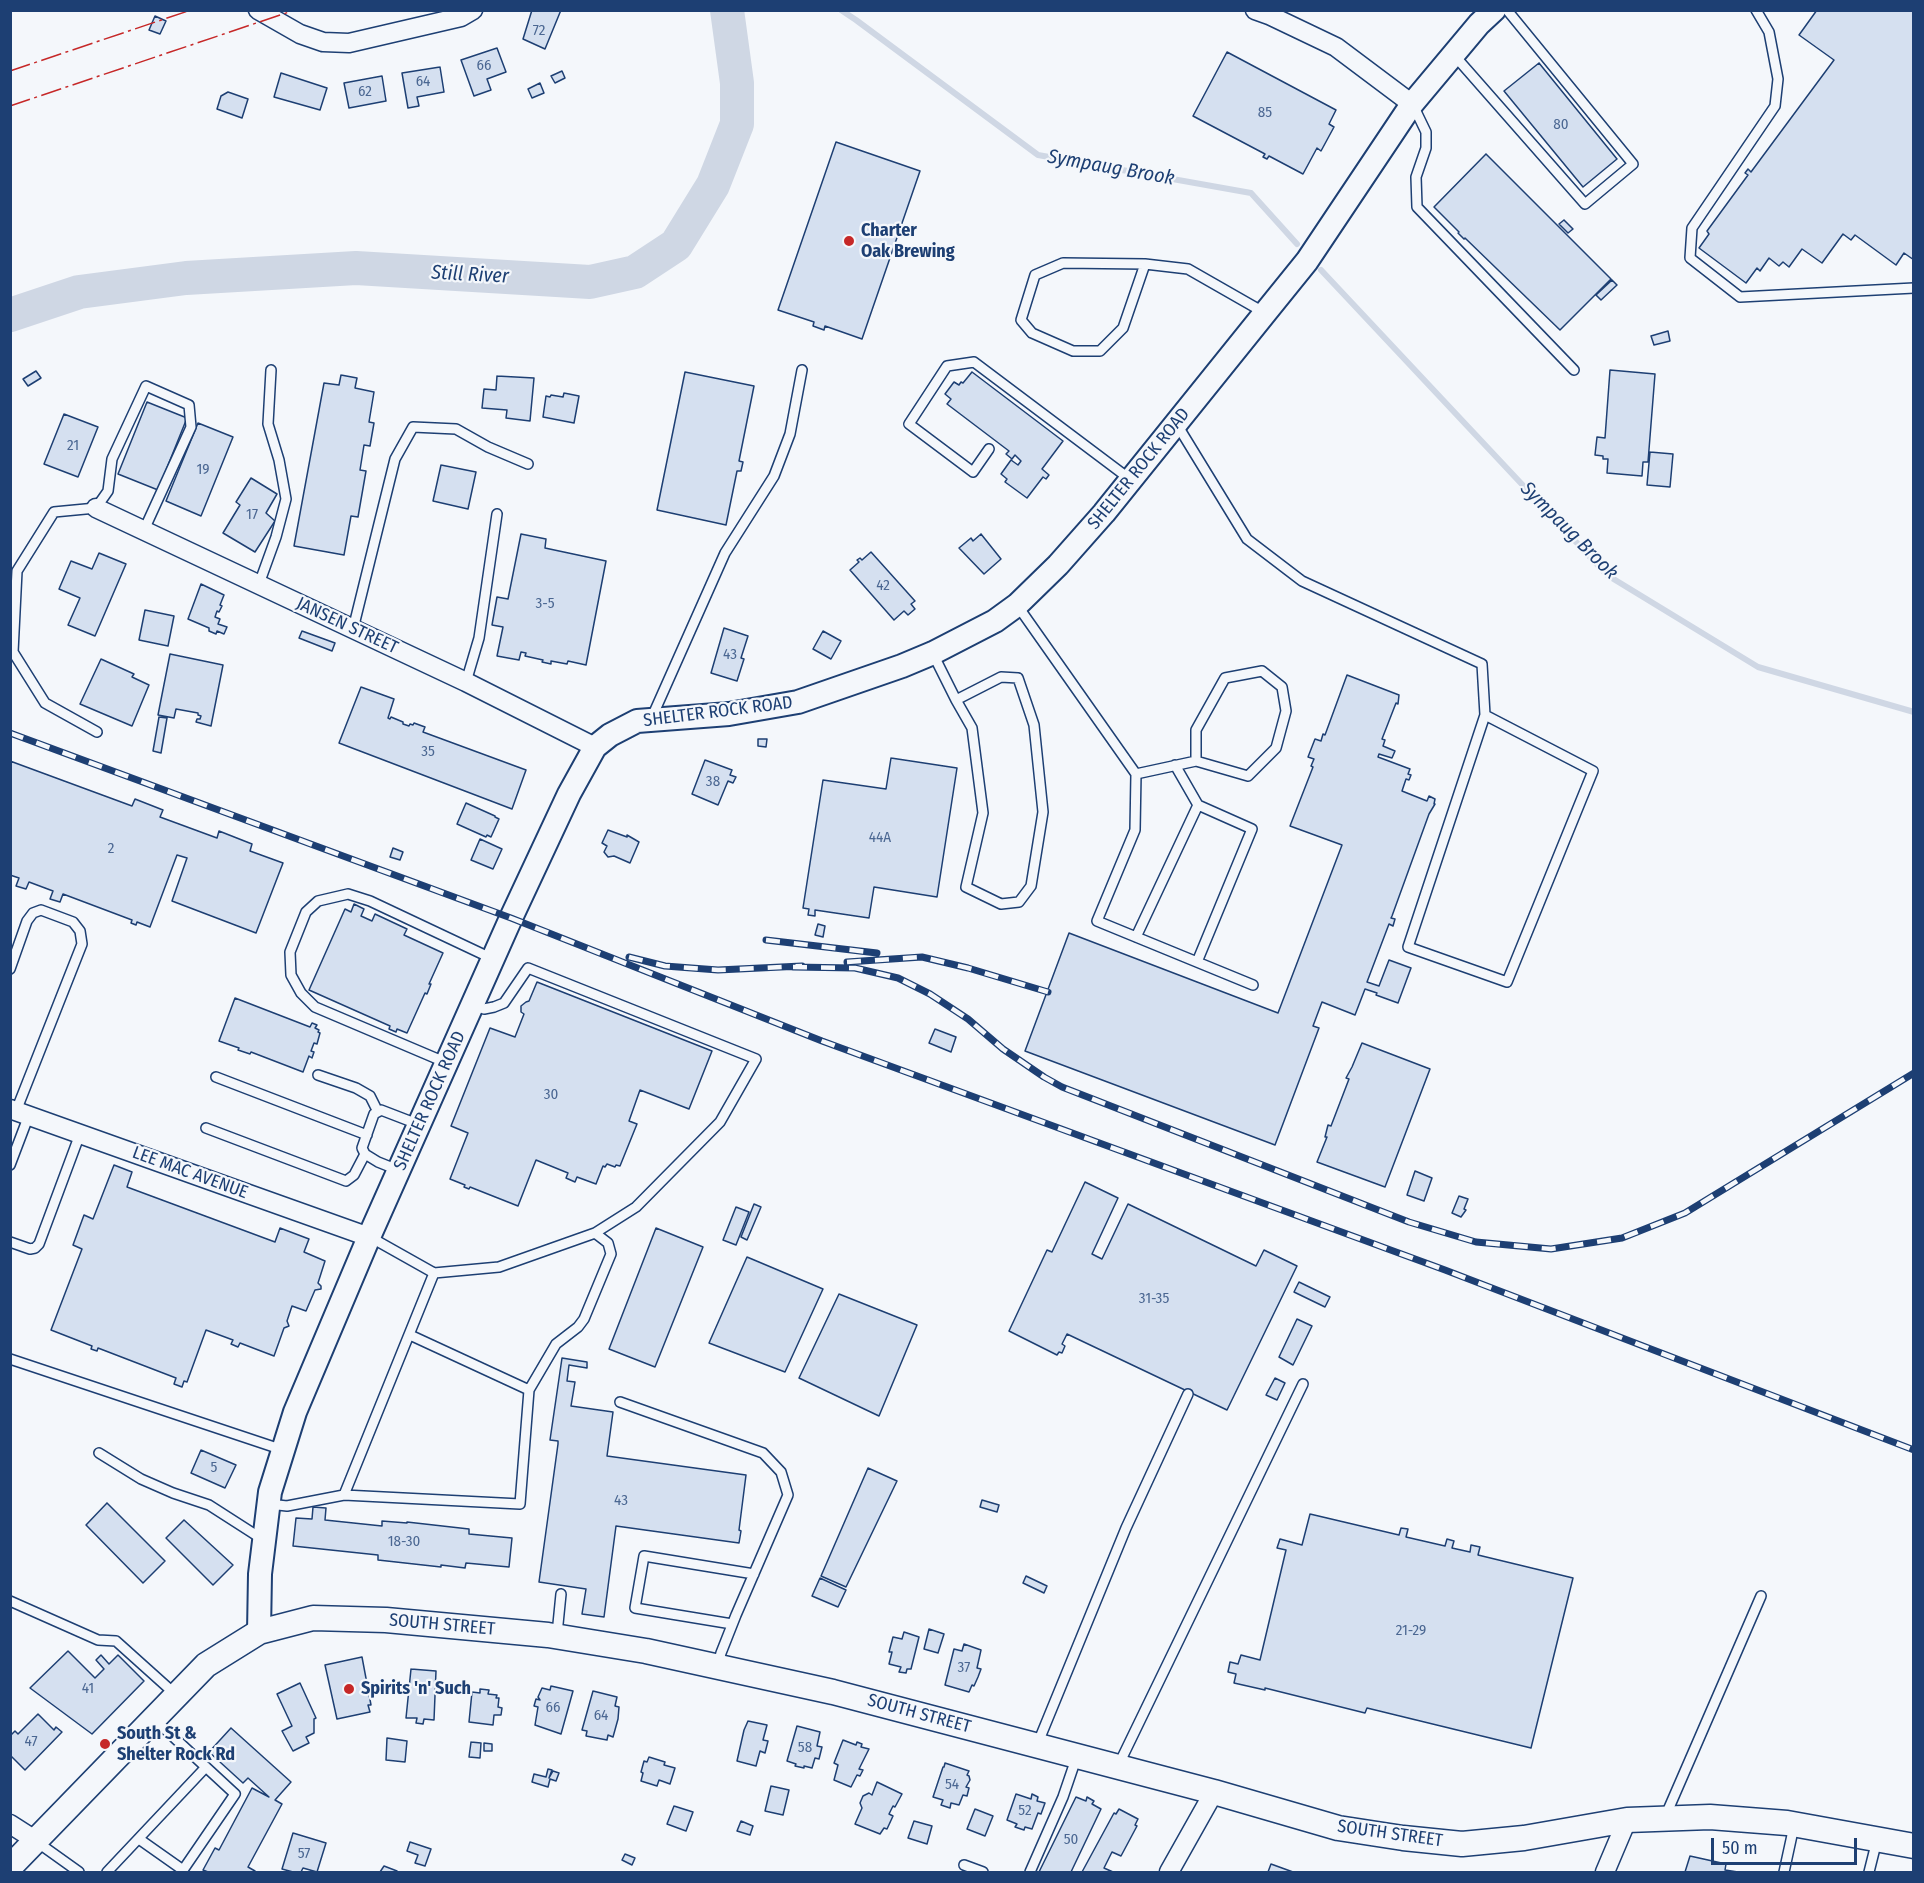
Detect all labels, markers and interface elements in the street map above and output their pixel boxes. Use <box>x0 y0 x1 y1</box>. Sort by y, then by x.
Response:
house number: 72 <box>533 22 545 40</box>
house number: 66 <box>477 57 491 75</box>
house number: 64 <box>416 73 430 91</box>
house number: 62 <box>358 83 372 101</box>
house number: 85 <box>1258 104 1272 122</box>
house number: 80 <box>1553 116 1569 134</box>
water label: Sympaug Brook <box>1046 145 1176 191</box>
place label: Charter Oak Brewing <box>861 220 955 262</box>
marker: Charter Oak Brewing <box>842 234 856 248</box>
water label: Still River <box>431 261 509 289</box>
street label: SHELTER ROCK ROAD <box>1083 404 1195 534</box>
house number: 21 <box>67 437 79 455</box>
house number: 19 <box>196 461 210 479</box>
water label: Sympaug Brook <box>1515 477 1623 585</box>
house number: 17 <box>246 506 258 524</box>
house number: 42 <box>876 577 890 595</box>
street label: JANSEN STREET <box>293 593 401 659</box>
house number: 3-5 <box>535 595 555 613</box>
house number: 43 <box>723 646 737 664</box>
street label: SHELTER ROCK ROAD <box>642 692 794 732</box>
house number: 35 <box>421 743 435 761</box>
house number: 38 <box>706 773 720 791</box>
house number: 44A <box>869 829 891 847</box>
house number: 2 <box>108 840 114 858</box>
street label: SHELTER ROCK ROAD <box>390 1028 470 1174</box>
house number: 30 <box>544 1086 558 1104</box>
street label: LEE MAC AVENUE <box>129 1142 251 1204</box>
house number: 31-35 <box>1139 1290 1169 1308</box>
house number: 5 <box>211 1459 217 1477</box>
house number: 43 <box>614 1492 628 1510</box>
house number: 18-30 <box>388 1533 420 1551</box>
street label: SOUTH STREET <box>388 1610 496 1640</box>
house number: 21-29 <box>1396 1622 1426 1640</box>
house number: 37 <box>958 1659 970 1677</box>
place label: Spirits 'n' Such <box>361 1678 471 1700</box>
house number: 41 <box>82 1680 94 1698</box>
marker: Spirits 'n' Such <box>342 1682 356 1696</box>
street label: SOUTH STREET <box>865 1690 973 1738</box>
house number: 66 <box>546 1699 560 1717</box>
house number: 64 <box>594 1707 608 1725</box>
place label: South St & Shelter Rock Rd <box>117 1723 235 1766</box>
house number: 47 <box>24 1733 38 1751</box>
marker: South St & Shelter Rock Rd <box>98 1737 112 1751</box>
house number: 58 <box>798 1739 812 1757</box>
house number: 54 <box>945 1776 959 1794</box>
house number: 52 <box>1018 1802 1032 1820</box>
street label: SOUTH STREET <box>1336 1816 1444 1852</box>
scale bar <box>1714 1826 1860 1864</box>
house number: 50 <box>1064 1831 1078 1849</box>
text: 50 m <box>1722 1837 1758 1859</box>
house number: 57 <box>298 1845 310 1863</box>

